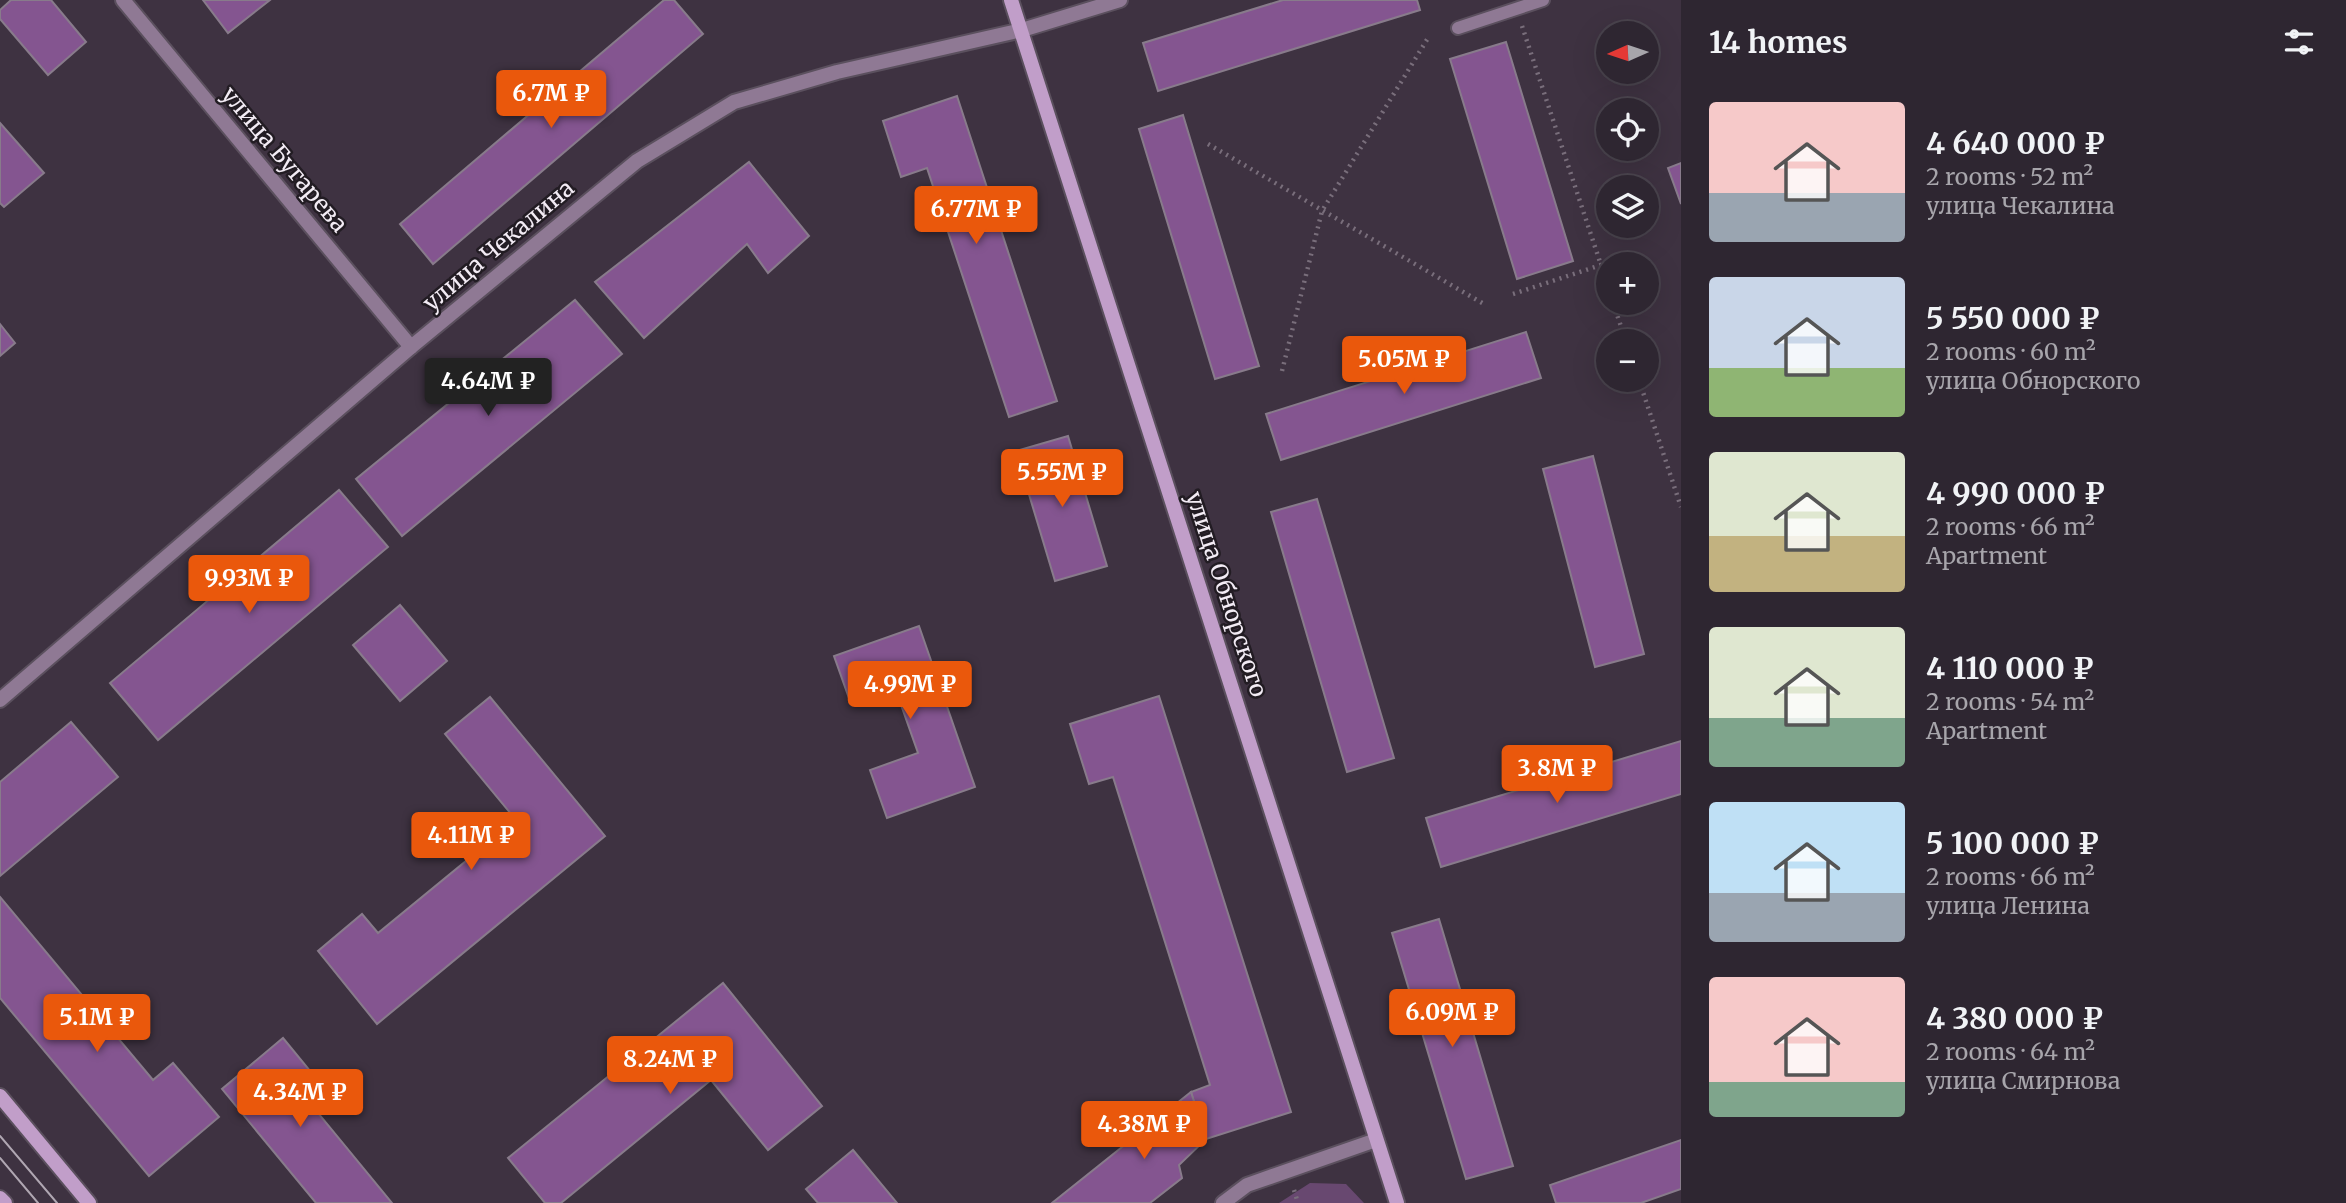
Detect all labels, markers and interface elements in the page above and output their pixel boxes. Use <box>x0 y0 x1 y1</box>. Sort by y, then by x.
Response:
north arrow <box>1596 21 1659 84</box>
map controls <box>1596 21 1659 392</box>
text: 14 homes <box>1709 23 1847 61</box>
icon: filters <box>2280 23 2318 61</box>
pin: 6.7M ₽ <box>494 71 608 130</box>
text: 6.7M ₽ <box>512 78 590 107</box>
street label: улица Бугарева <box>216 80 354 238</box>
button: locate <box>1596 98 1659 161</box>
text: 4 640 000 ₽ <box>1926 124 2105 162</box>
icon: home <box>1765 130 1849 214</box>
text: 2 rooms · 52 m² <box>1926 162 2093 191</box>
street label: улица Чекалина <box>416 173 580 317</box>
button: layers <box>1596 175 1659 238</box>
pin: 6.77M ₽ <box>911 187 1041 246</box>
text: улица Чекалина <box>1926 191 2115 220</box>
text: 6.77M ₽ <box>930 194 1022 223</box>
button: + <box>1596 252 1659 315</box>
text: 5 550 000 ₽ <box>1926 299 2100 337</box>
icon: home <box>1765 305 1849 389</box>
button: − <box>1596 329 1659 392</box>
pin: 5.05M ₽ <box>1339 336 1469 396</box>
text: 2 rooms · 60 m² <box>1926 337 2096 366</box>
text: 5.05M ₽ <box>1358 344 1450 373</box>
pin: 4.64M ₽ <box>423 358 553 418</box>
text: 4.64M ₽ <box>441 366 535 395</box>
text: улица Обнорского <box>1926 366 2140 395</box>
pin: 5.55M ₽ <box>997 449 1127 509</box>
text: 5.55M ₽ <box>1017 457 1107 486</box>
text: 4 990 000 ₽ <box>1926 474 2105 512</box>
icon: home <box>1765 480 1849 564</box>
street label: улица Обнорского <box>1180 488 1274 700</box>
text: 2 rooms · 66 m² <box>1926 512 2095 541</box>
text: Apartment <box>1926 541 2047 570</box>
pin: 9.93M ₽ <box>184 556 314 615</box>
text: 9.93M ₽ <box>204 563 294 592</box>
text: 4 110 000 ₽ <box>1926 649 2094 687</box>
icon: home <box>1765 655 1849 739</box>
pin: 4.99M ₽ <box>845 662 975 721</box>
text: 4.99M ₽ <box>864 669 956 698</box>
text: 2 rooms · 54 m² <box>1926 687 2094 716</box>
text: Apartment <box>1926 716 2047 745</box>
pin: 3.8M ₽ <box>1500 746 1614 805</box>
text: 3.8M ₽ <box>1518 753 1596 782</box>
pin: 4.11M ₽ <box>406 812 536 872</box>
text: 4.11M ₽ <box>427 820 515 849</box>
text: 5 100 000 ₽ <box>1926 824 2099 862</box>
icon: home <box>1765 830 1849 914</box>
text: 2 rooms · 66 m² <box>1926 862 2095 891</box>
text: улица Ленина <box>1926 891 2090 920</box>
pin: 6.09M ₽ <box>1387 990 1517 1049</box>
pin: 5.1M ₽ <box>40 995 154 1054</box>
text: 6.09M ₽ <box>1405 997 1499 1026</box>
text: 4 380 000 ₽ <box>1926 999 2103 1037</box>
text: 5.1M ₽ <box>59 1002 135 1031</box>
icon: home <box>1765 1005 1849 1089</box>
pin: 8.24M ₽ <box>605 1036 735 1096</box>
text: 2 rooms · 64 m² <box>1926 1037 2095 1066</box>
text: 8.24M ₽ <box>623 1044 717 1073</box>
text: улица Смирнова <box>1926 1066 2120 1095</box>
pin: 4.34M ₽ <box>235 1070 365 1129</box>
text: 4.34M ₽ <box>253 1077 347 1106</box>
pin: 4.38M ₽ <box>1079 1102 1209 1161</box>
text: 4.38M ₽ <box>1097 1109 1191 1138</box>

